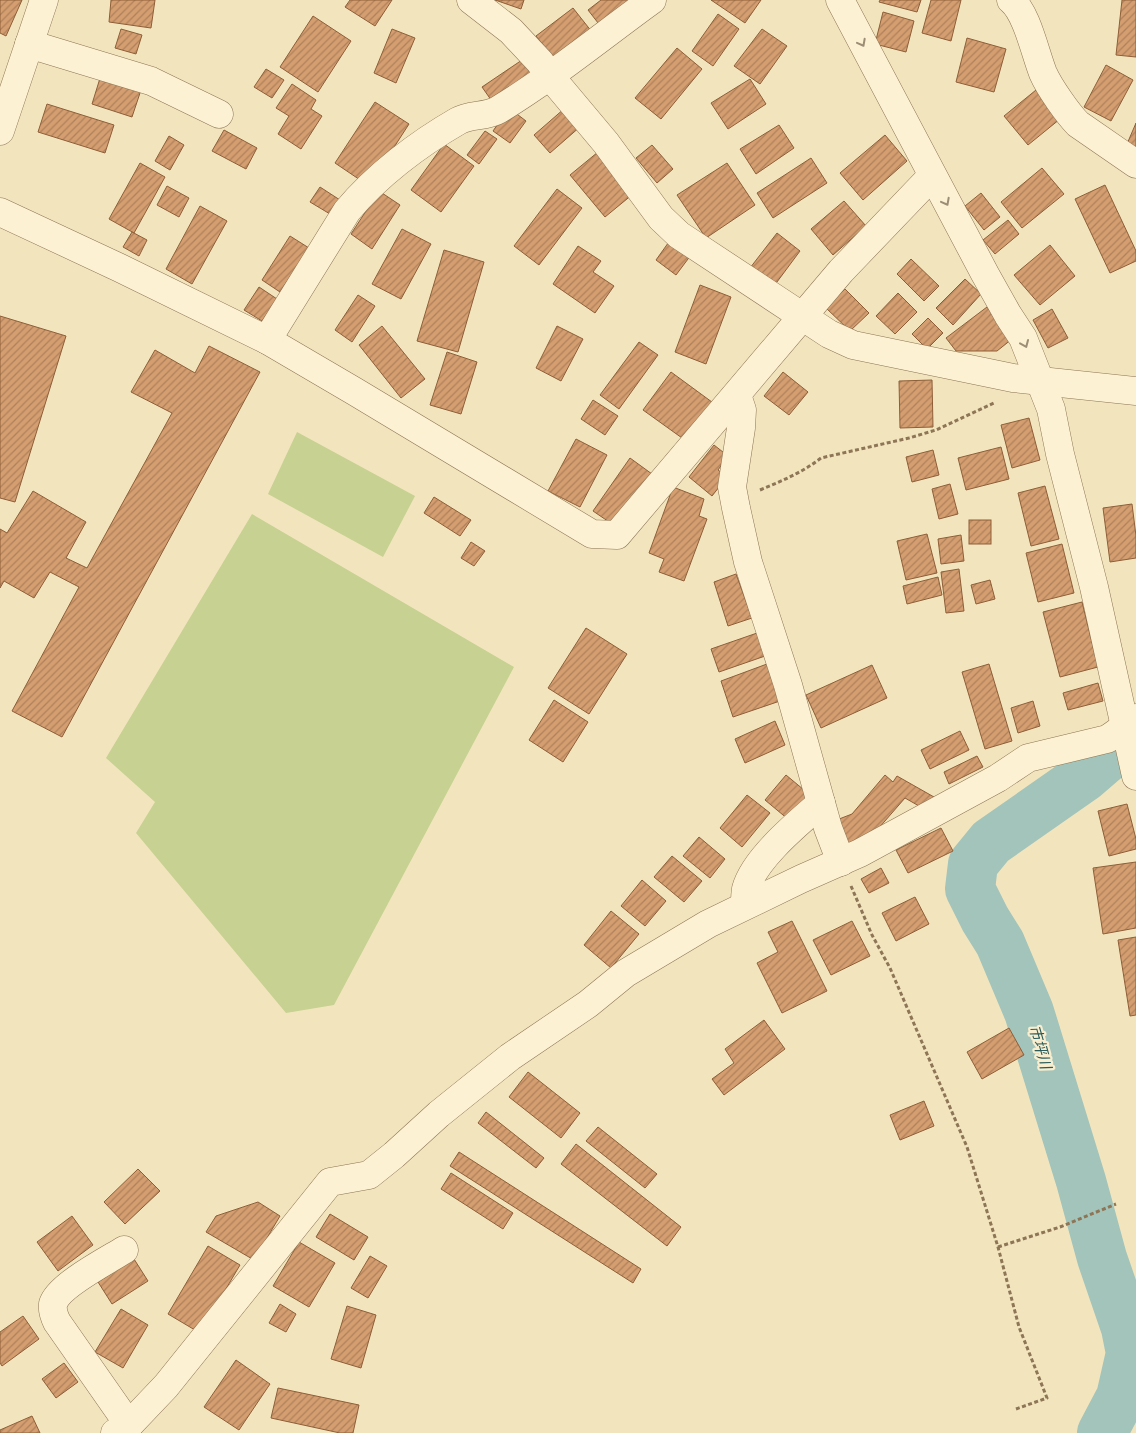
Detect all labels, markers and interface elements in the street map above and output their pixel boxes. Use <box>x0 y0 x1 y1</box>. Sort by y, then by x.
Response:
one-way arrow <box>856 38 866 47</box>
one-way arrow <box>940 197 950 206</box>
one-way arrow <box>1019 339 1030 348</box>
water label: 市坪川 <box>1026 1023 1054 1073</box>

